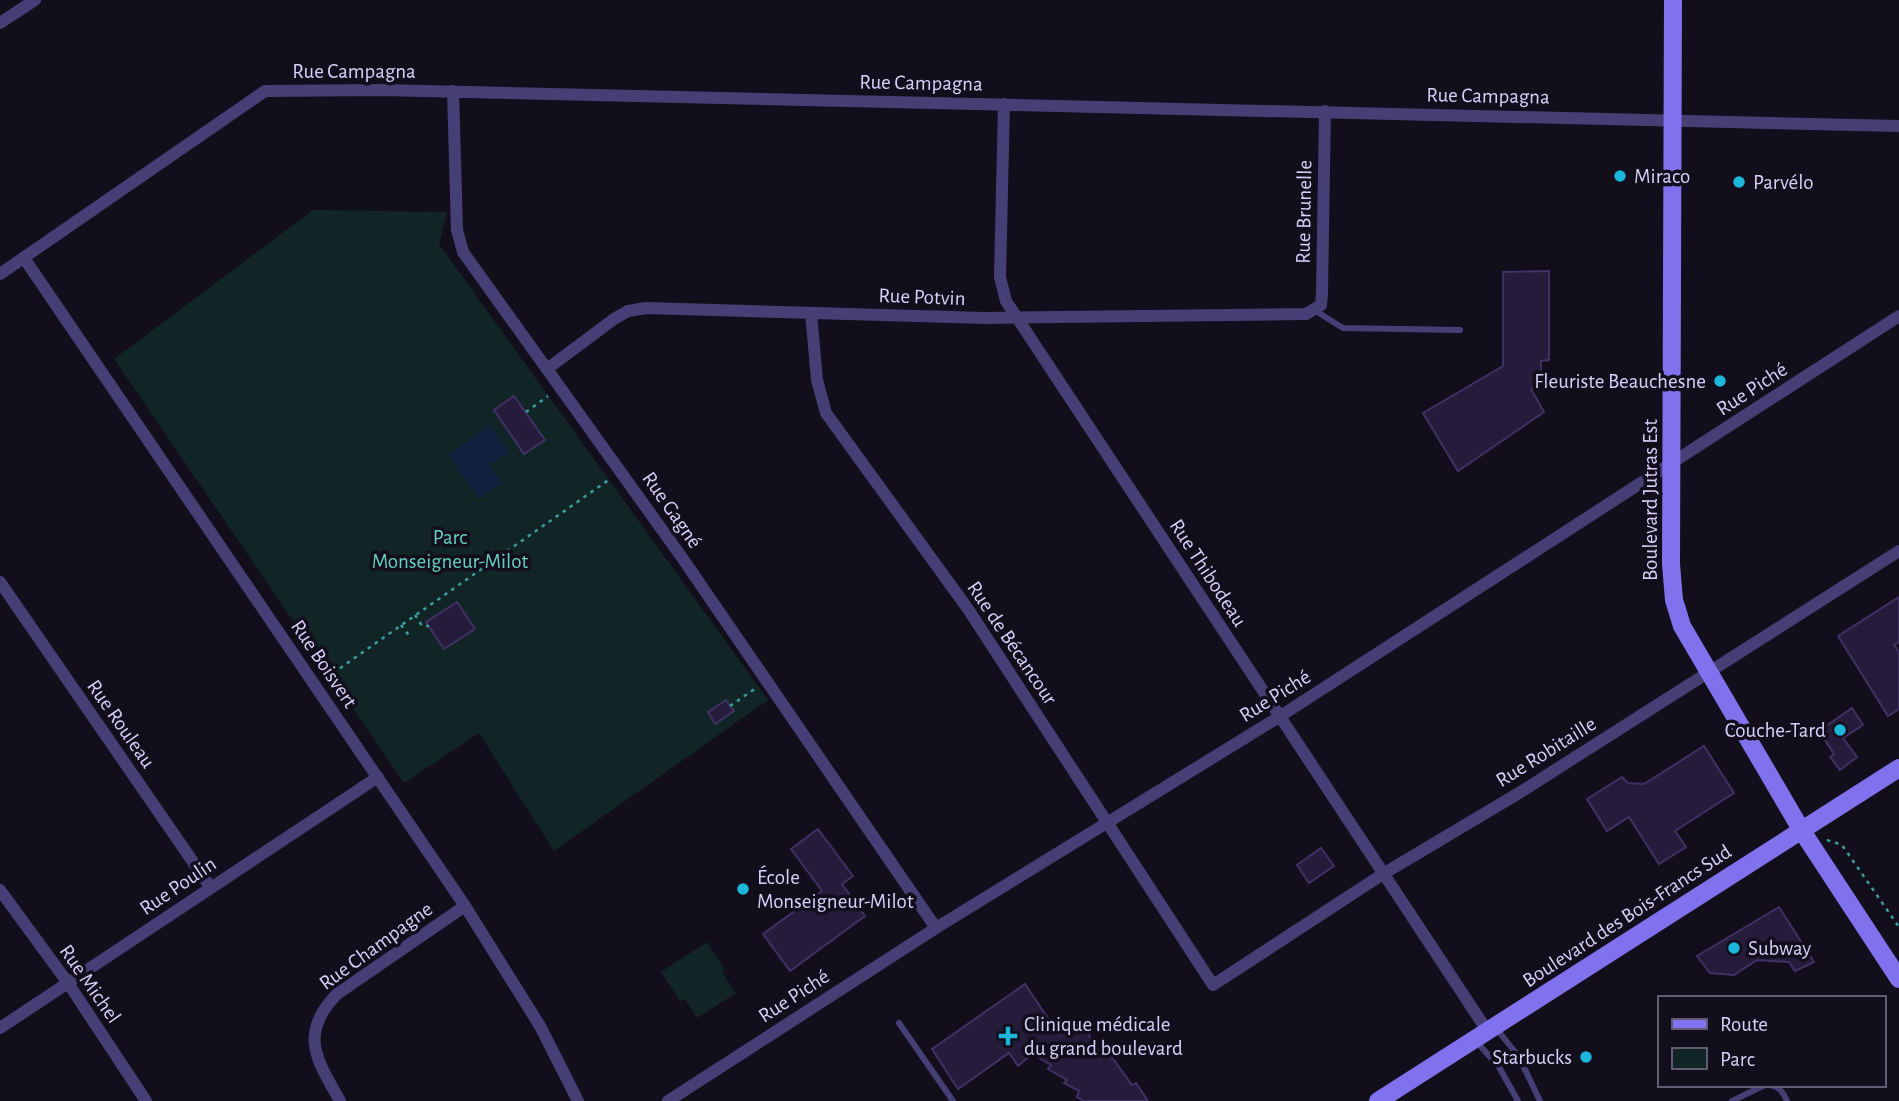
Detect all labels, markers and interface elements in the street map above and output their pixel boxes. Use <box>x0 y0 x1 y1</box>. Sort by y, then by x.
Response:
street label: Rue Campagna <box>292 61 416 82</box>
street label: Rue Campagna <box>859 71 983 95</box>
street label: Rue Campagna <box>1426 84 1550 108</box>
street label: Rue Brunelle <box>1293 160 1315 264</box>
place label: Miraco <box>1634 166 1690 187</box>
marker: Miraco <box>1612 168 1628 184</box>
place label: Parvélo <box>1753 172 1814 193</box>
marker: Parvélo <box>1731 174 1747 190</box>
street label: Rue Potvin <box>878 285 966 309</box>
street label: Rue Piché <box>1713 358 1791 420</box>
place label: Fleuriste Beauchesne <box>1534 371 1706 392</box>
marker: Fleuriste Beauchesne <box>1712 373 1728 389</box>
street label: Boulevard Jutras Est <box>1640 419 1661 581</box>
street label: Rue Gagné <box>638 468 706 552</box>
street label: Rue Thibodeau <box>1166 516 1251 631</box>
park label: Parc Monseigneur-Milot <box>372 527 529 572</box>
street label: Rue de Bécancour <box>963 578 1061 709</box>
street label: Rue Boisvert <box>287 616 361 712</box>
street label: Rue Piché <box>1236 666 1314 726</box>
street label: Rue Rouleau <box>83 676 159 772</box>
street label: Rue Robitaille <box>1492 713 1600 791</box>
place label: Couche-Tard <box>1725 720 1826 741</box>
marker: Couche-Tard <box>1832 722 1848 738</box>
street label: Boulevard des Bois-Francs Sud <box>1519 841 1735 991</box>
street label: Rue Poulin <box>136 853 220 919</box>
place label: École Monseigneur-Milot <box>757 865 914 912</box>
marker: École Monseigneur-Milot <box>735 881 751 897</box>
street label: Rue Champagne <box>315 898 437 994</box>
place label: Subway <box>1748 938 1811 959</box>
marker: Subway <box>1726 940 1742 956</box>
street label: Rue Michel <box>55 941 125 1027</box>
street label: Rue Piché <box>755 965 833 1027</box>
legend <box>1658 996 1885 1087</box>
place label: Clinique médicale du grand boulevard <box>1024 1014 1183 1059</box>
text: Route <box>1720 1014 1768 1035</box>
marker: Clinique médicale du grand boulevard <box>998 1026 1018 1046</box>
place label: Starbucks <box>1492 1047 1572 1068</box>
marker: Starbucks <box>1578 1049 1594 1065</box>
text: Parc <box>1720 1049 1755 1070</box>

